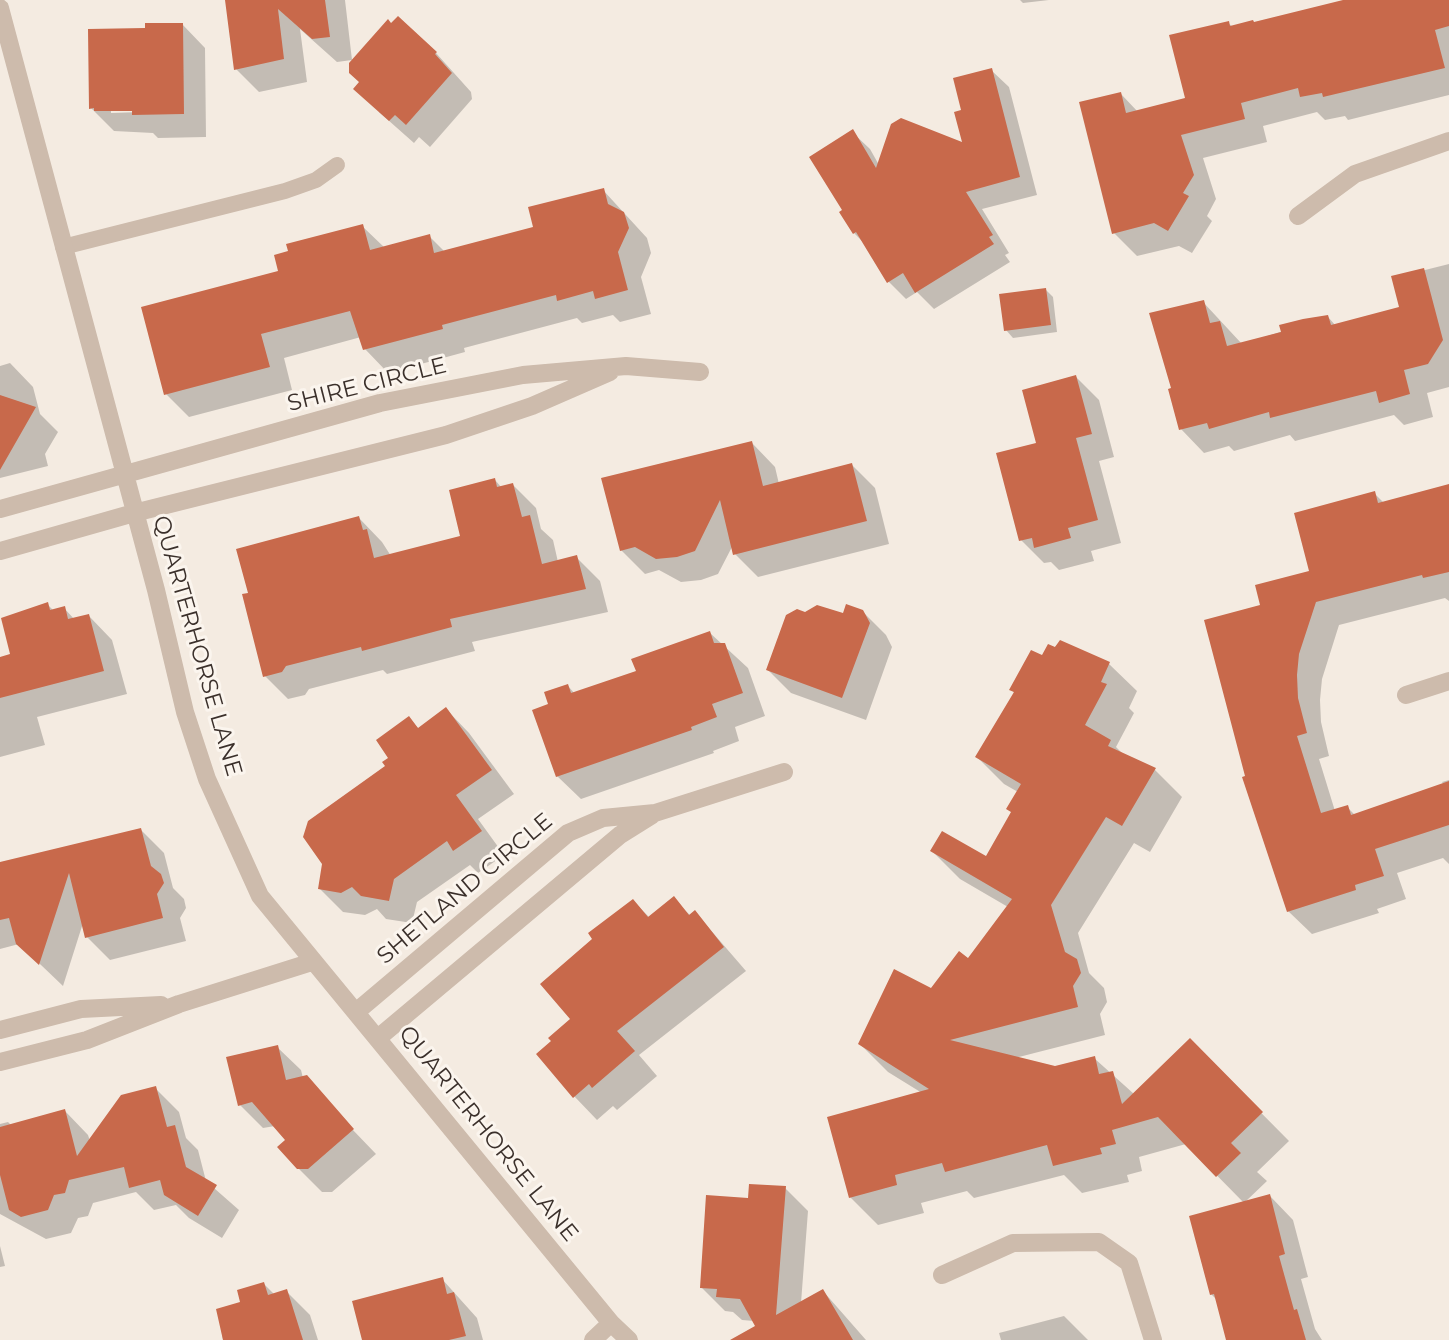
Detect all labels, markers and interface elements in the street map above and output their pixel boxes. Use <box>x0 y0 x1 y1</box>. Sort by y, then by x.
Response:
street label: SHIRE CIRCLE <box>285 352 449 418</box>
street label: QUARTERHORSE LANE <box>147 513 247 779</box>
street label: SHETLAND CIRCLE <box>372 808 558 970</box>
street label: QUARTERHORSE LANE <box>392 1021 584 1247</box>

